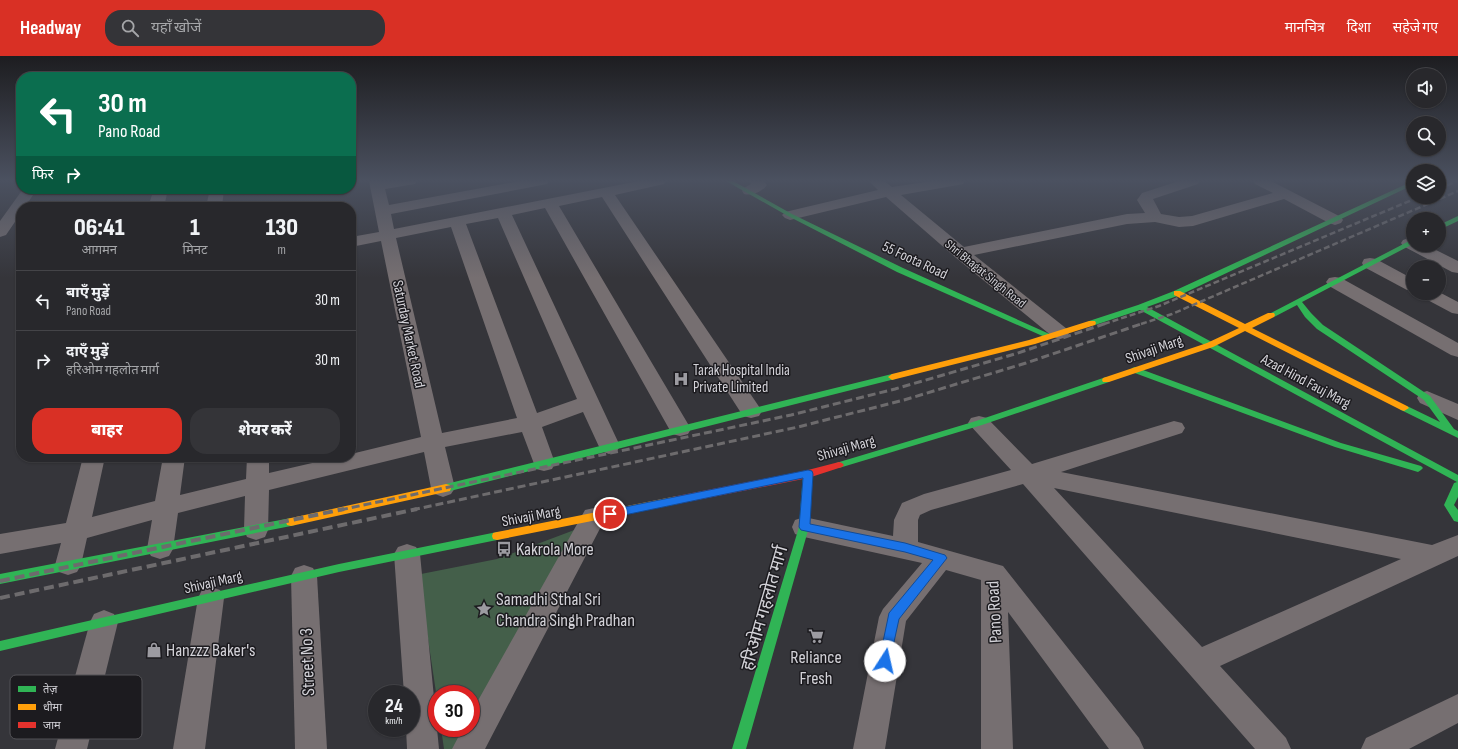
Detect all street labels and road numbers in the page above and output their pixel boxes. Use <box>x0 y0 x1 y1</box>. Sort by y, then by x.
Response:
street label: Shri Bhagat Singh Road <box>942 236 1029 311</box>
street label: 55 Foota Road <box>879 237 951 284</box>
street label: Saturday Market Road <box>388 279 429 390</box>
street label: Shivaji Marg <box>1123 331 1185 368</box>
street label: Azad Hind Fauj Marg <box>1257 349 1354 413</box>
street label: Shivaji Marg <box>815 431 877 466</box>
street label: Shivaji Marg <box>500 501 562 531</box>
street label: हरिओम गहलोत मार्ग <box>736 542 793 673</box>
street label: Shivaji Marg <box>182 567 244 598</box>
street label: Pano Road <box>982 580 1007 644</box>
street label: Street No 3 <box>296 628 319 696</box>

